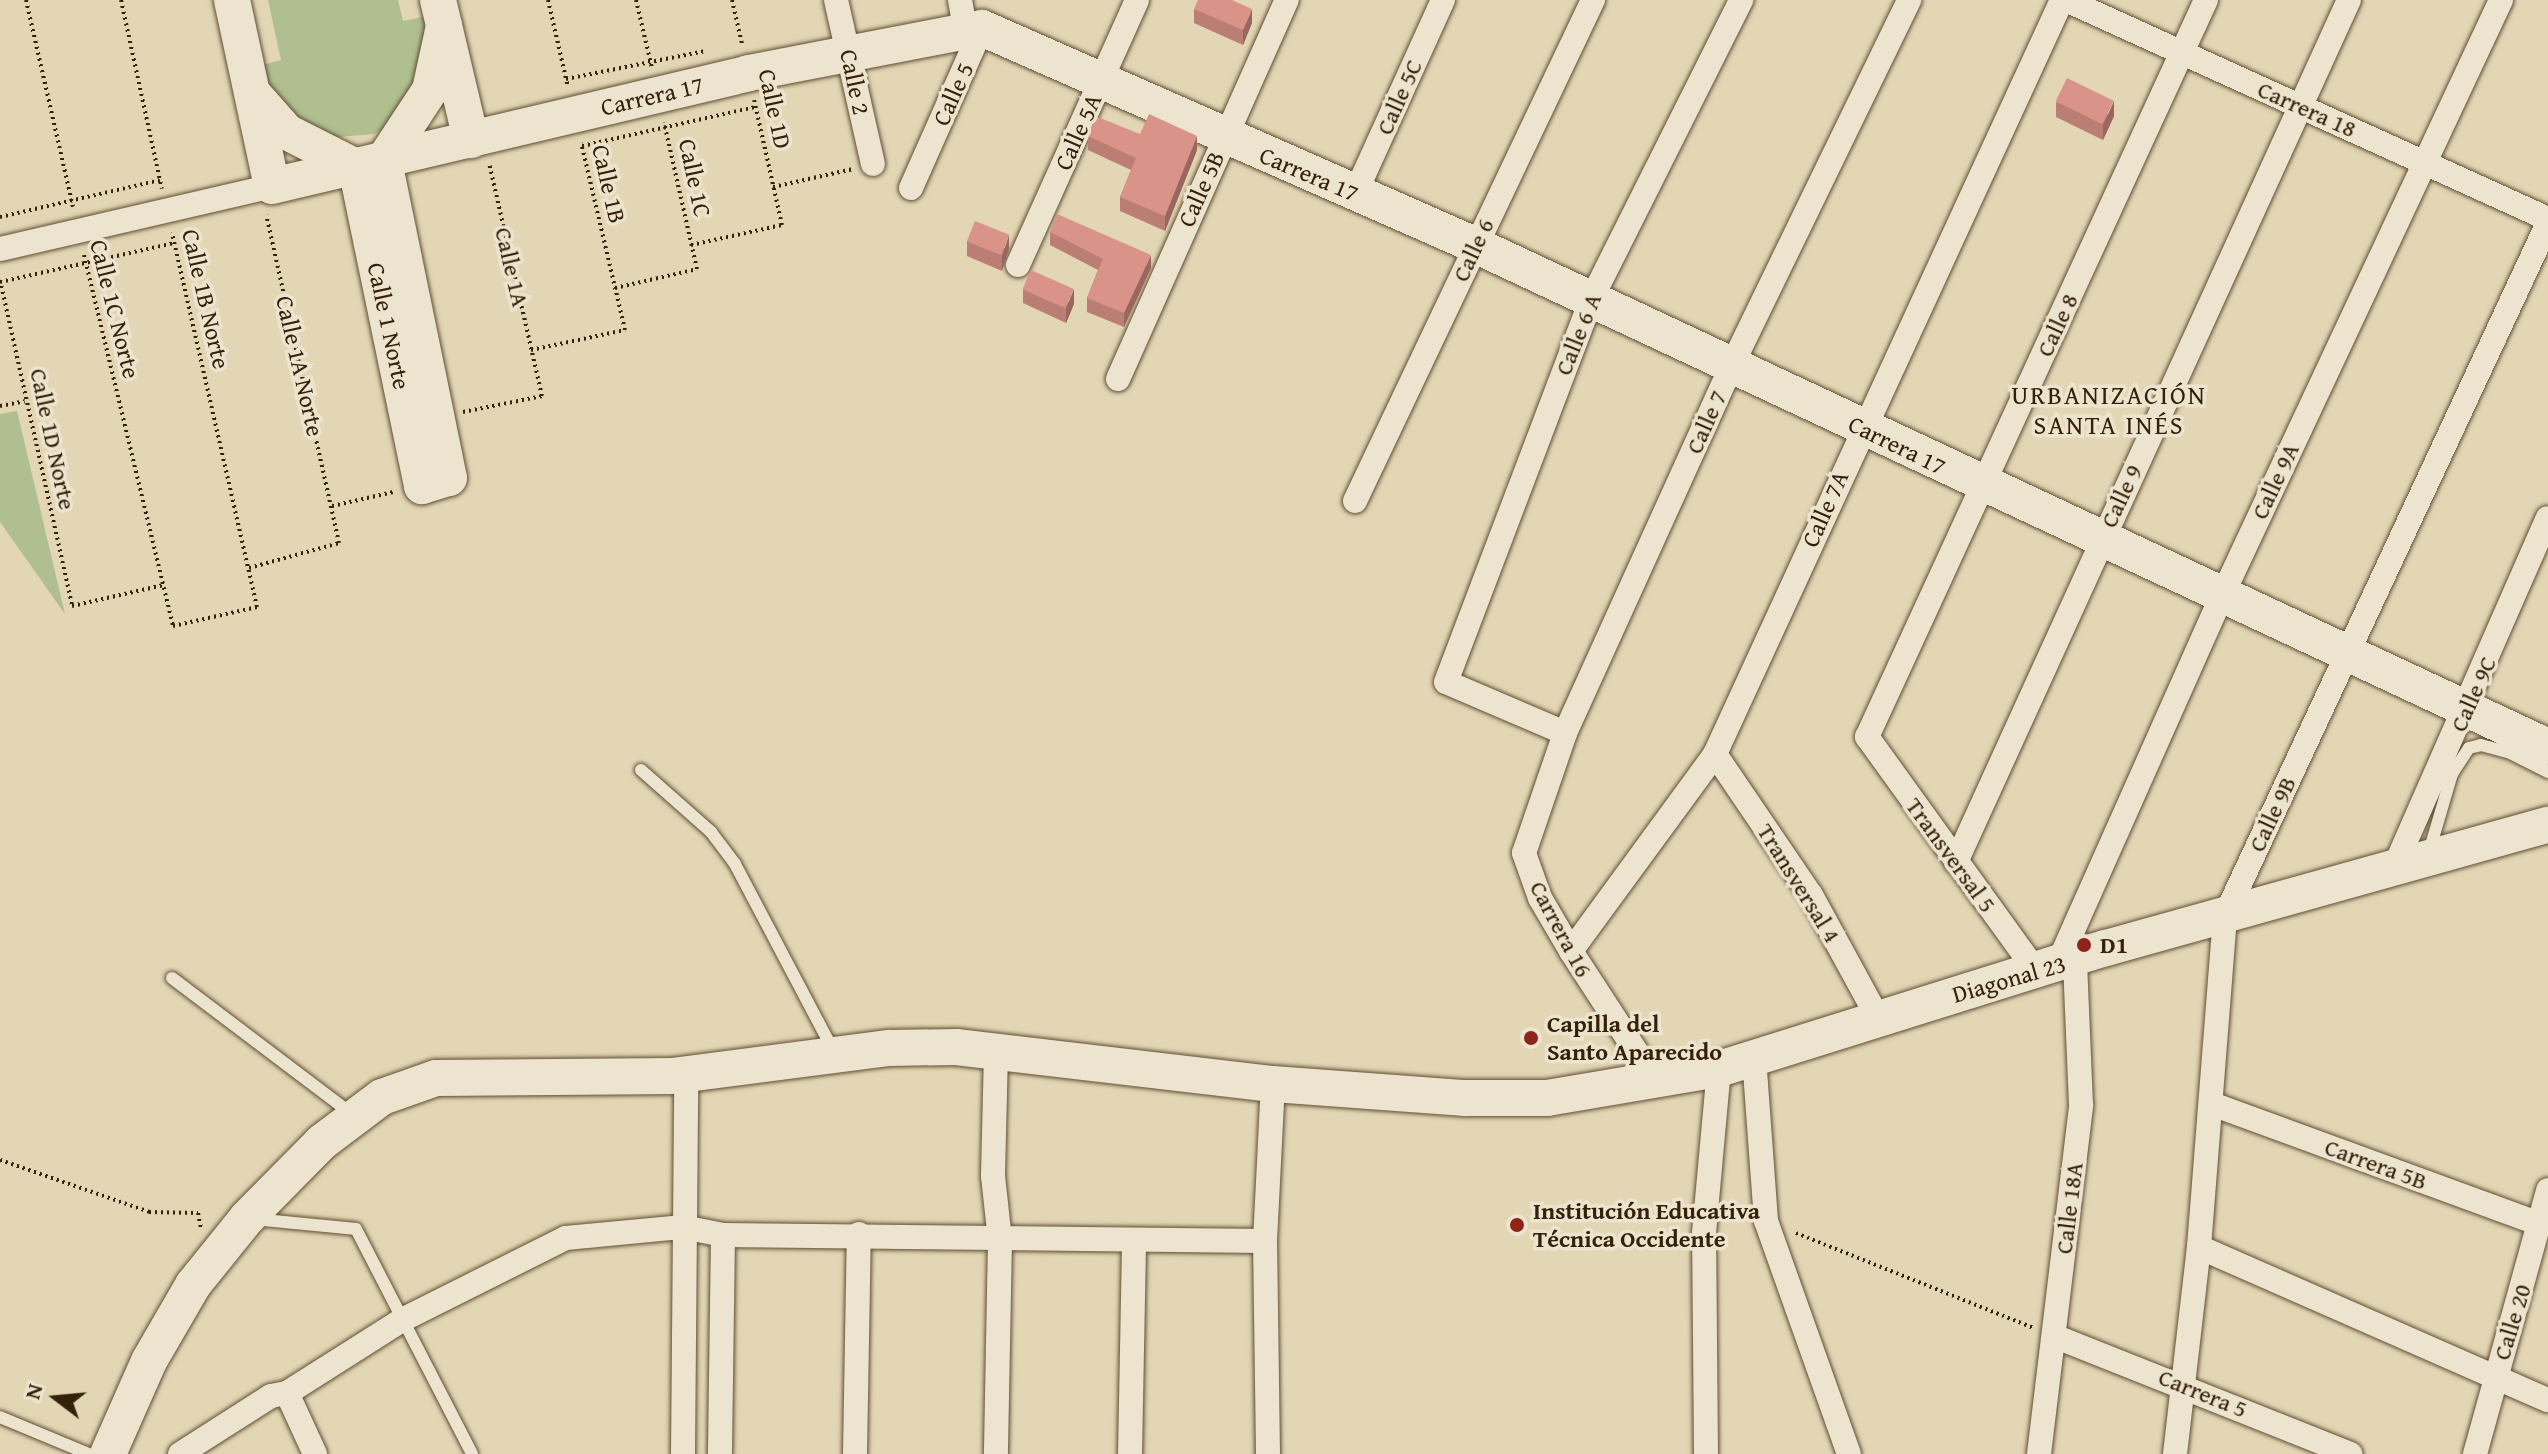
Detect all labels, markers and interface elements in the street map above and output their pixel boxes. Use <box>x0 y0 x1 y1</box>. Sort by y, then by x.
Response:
street label: Calle 2 <box>834 47 876 117</box>
street label: Calle 5C <box>1370 55 1428 139</box>
street label: Calle 5 <box>926 58 980 130</box>
street label: Calle 1D <box>753 67 797 151</box>
street label: Carrera 17 <box>598 70 706 122</box>
street label: Carrera 18 <box>2253 75 2361 143</box>
street label: Calle 5A <box>1048 89 1108 175</box>
street label: Calle 1C <box>673 136 717 220</box>
street label: Carrera 17 <box>1255 140 1363 208</box>
street label: Calle 1B <box>586 142 632 226</box>
street label: Calle 5B <box>1172 147 1230 231</box>
street label: Calle 6 <box>1446 214 1500 286</box>
street label: Calle 1A <box>489 225 535 309</box>
street label: Calle 1B Norte <box>176 226 236 372</box>
street label: Calle 1C Norte <box>84 237 146 381</box>
street label: Calle 1 Norte <box>362 260 416 392</box>
street label: Calle 6 A <box>1549 289 1607 379</box>
street label: Calle 8 <box>2030 289 2084 361</box>
street label: Calle 1A Norte <box>270 293 330 439</box>
street label: Calle 1D Norte <box>24 366 82 512</box>
district label: URBANIZACIÓN SANTA INÉS <box>2011 379 2207 440</box>
street label: Calle 7 <box>1679 386 1733 458</box>
street label: Carrera 17 <box>1844 409 1950 481</box>
street label: Calle 9A <box>2245 438 2305 524</box>
street label: Calle 9 <box>2094 460 2148 532</box>
street label: Calle 7A <box>1795 466 1855 552</box>
street label: Calle 9C <box>2444 652 2502 736</box>
street label: Calle 9B <box>2242 772 2302 856</box>
street label: Transversal 5 <box>1900 792 2002 918</box>
street label: Transversal 4 <box>1751 818 1847 948</box>
street label: Carrera 16 <box>1524 876 1598 982</box>
place label: D1 <box>2100 931 2128 959</box>
marker: D1 <box>2075 936 2093 954</box>
street label: Diagonal 23 <box>1949 949 2069 1009</box>
place label: Capilla del Santo Aparecido <box>1547 1010 1722 1066</box>
marker: Capilla del Santo Aparecido <box>1522 1029 1540 1047</box>
street label: Carrera 5B <box>2321 1132 2431 1196</box>
street label: Calle 18A <box>2049 1161 2089 1255</box>
place label: Institución Educativa Técnica Occidente <box>1533 1197 1760 1253</box>
marker: Institución Educativa Técnica Occidente <box>1508 1216 1526 1234</box>
street label: Calle 20 <box>2487 1281 2537 1363</box>
north arrow <box>16 1358 96 1438</box>
street label: Carrera 5 <box>2155 1362 2251 1424</box>
text: N <box>16 1380 50 1403</box>

